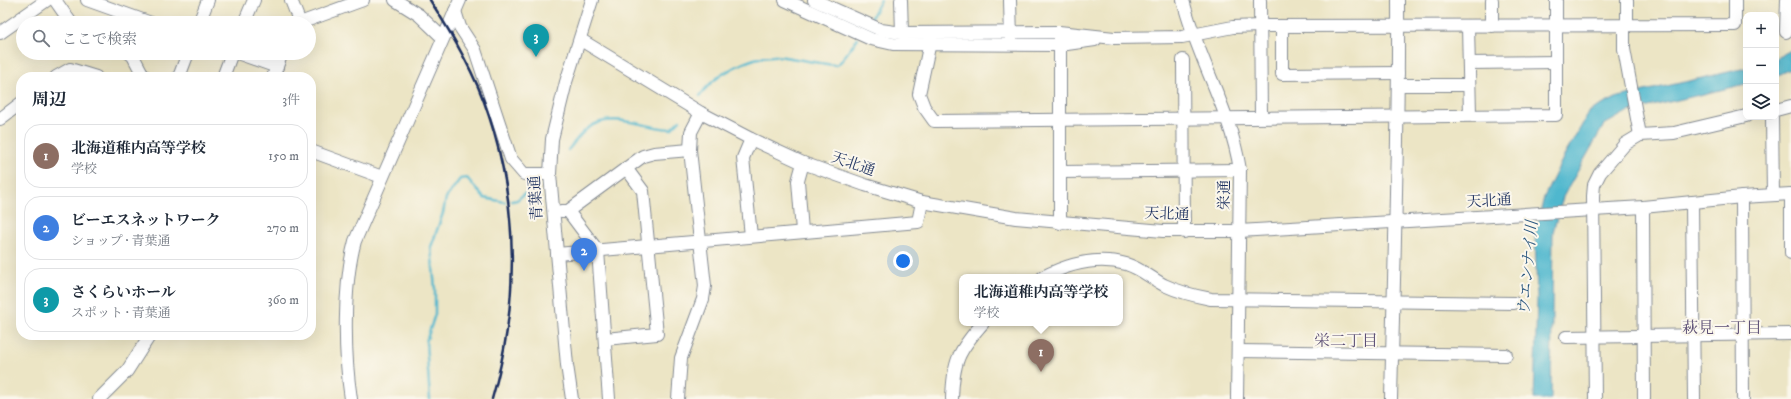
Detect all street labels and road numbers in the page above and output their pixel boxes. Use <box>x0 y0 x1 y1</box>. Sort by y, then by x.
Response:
street label: 天北通 <box>829 148 877 180</box>
street label: 青葉通 <box>525 175 547 221</box>
street label: 栄通 <box>1215 180 1234 210</box>
street label: 天北通 <box>1466 190 1512 212</box>
street label: 天北通 <box>1144 204 1190 224</box>

